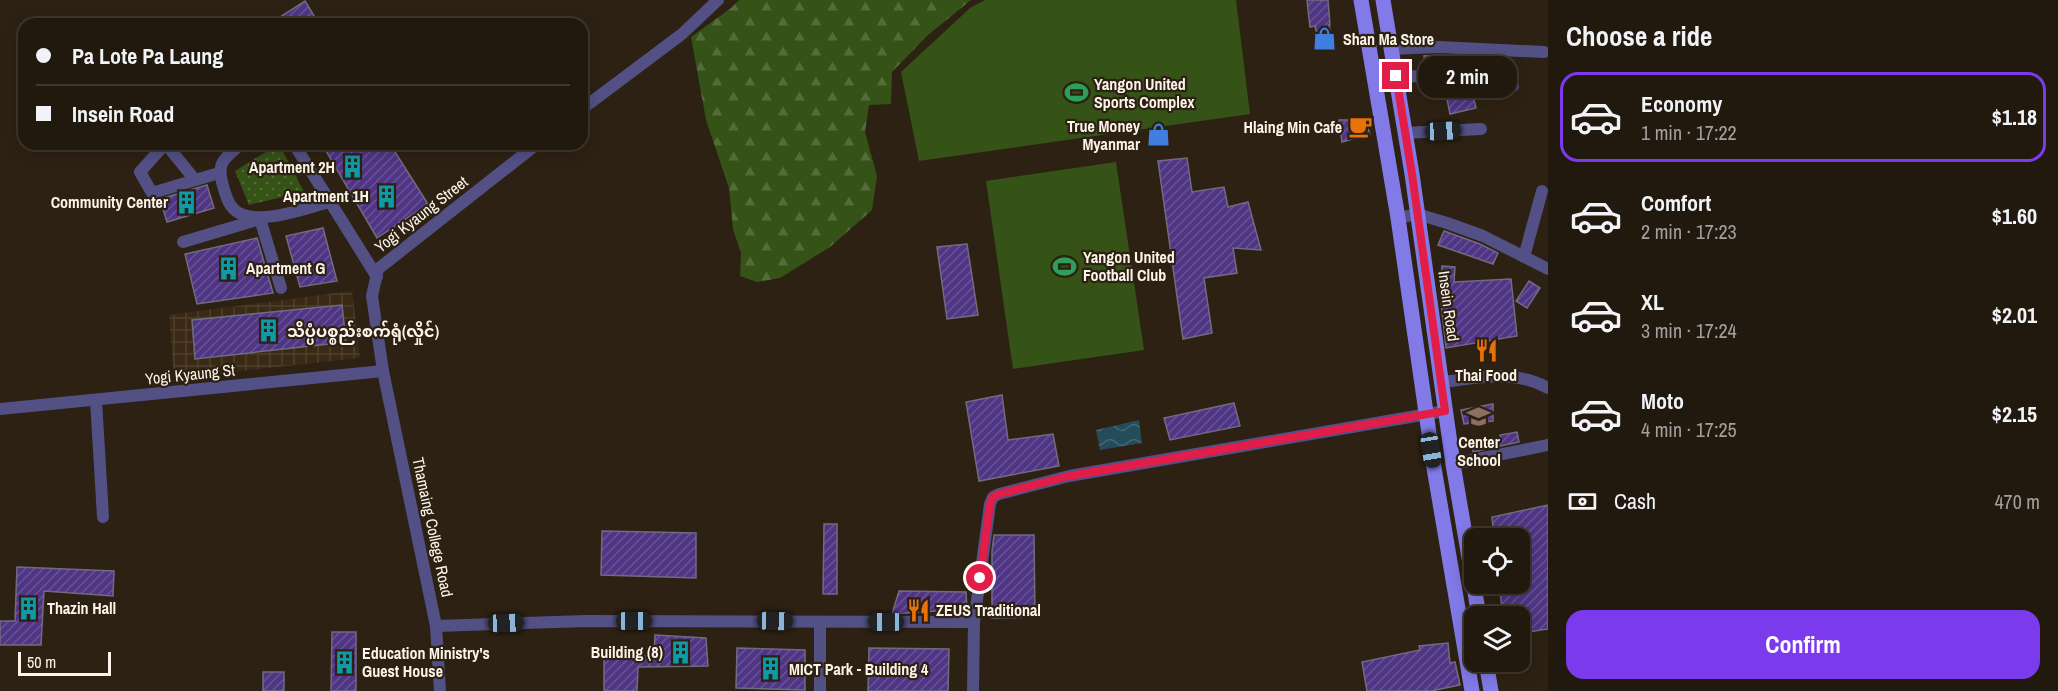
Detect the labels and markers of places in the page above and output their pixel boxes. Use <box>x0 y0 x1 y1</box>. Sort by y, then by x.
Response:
shop icon: Shan Ma Store <box>1312 26 1338 52</box>
place label: Shan Ma Store <box>1343 28 1434 50</box>
place label: Yangon United Sports Complex <box>1094 73 1195 113</box>
sports icon: Yangon United Sports Complex <box>1063 80 1089 106</box>
cafe icon: Hlaing Min Cafe <box>1347 114 1373 140</box>
place label: True Money Myanmar <box>1067 115 1141 155</box>
place label: Hlaing Min Cafe <box>1244 116 1342 138</box>
shop icon: True Money Myanmar <box>1145 122 1171 148</box>
building icon: Apartment 2H <box>340 154 366 180</box>
place label: Apartment 2H <box>249 156 335 178</box>
building icon: Apartment 1H <box>374 183 400 209</box>
place label: Apartment 1H <box>283 185 369 207</box>
building icon: Community Center <box>173 189 199 215</box>
place label: Community Center <box>51 191 169 213</box>
place label: Yangon United Football Club <box>1083 246 1175 286</box>
sports icon: Yangon United Football Club <box>1052 253 1078 279</box>
building icon: Apartment G <box>215 255 241 281</box>
place label: Apartment G <box>246 257 325 279</box>
building icon: သိပ္ပံပစ္စည်းစက်ရုံ(လှိုင်) <box>256 318 282 344</box>
place label: သိပ္ပံပစ္စည်းစက်ရုံ(လှိုင်) <box>287 320 439 345</box>
restaurant icon: Thai Food <box>1473 337 1499 363</box>
place label: Thai Food <box>1455 364 1517 386</box>
school or university icon: Center School <box>1466 404 1492 430</box>
place label: Center School <box>1457 431 1501 471</box>
building icon: Thazin Hall <box>16 595 42 621</box>
place label: Thazin Hall <box>47 597 116 619</box>
restaurant icon: ZEUS Traditional <box>905 597 931 623</box>
place label: ZEUS Traditional <box>936 599 1041 621</box>
building icon: Building (8) <box>668 639 694 665</box>
place label: Building (8) <box>591 641 663 663</box>
place label: Education Ministry's Guest House <box>362 642 490 682</box>
building icon: Education Ministry's Guest House <box>331 649 357 675</box>
building icon: MICT Park - Building 4 <box>758 656 784 682</box>
place label: MICT Park - Building 4 <box>789 658 929 680</box>

